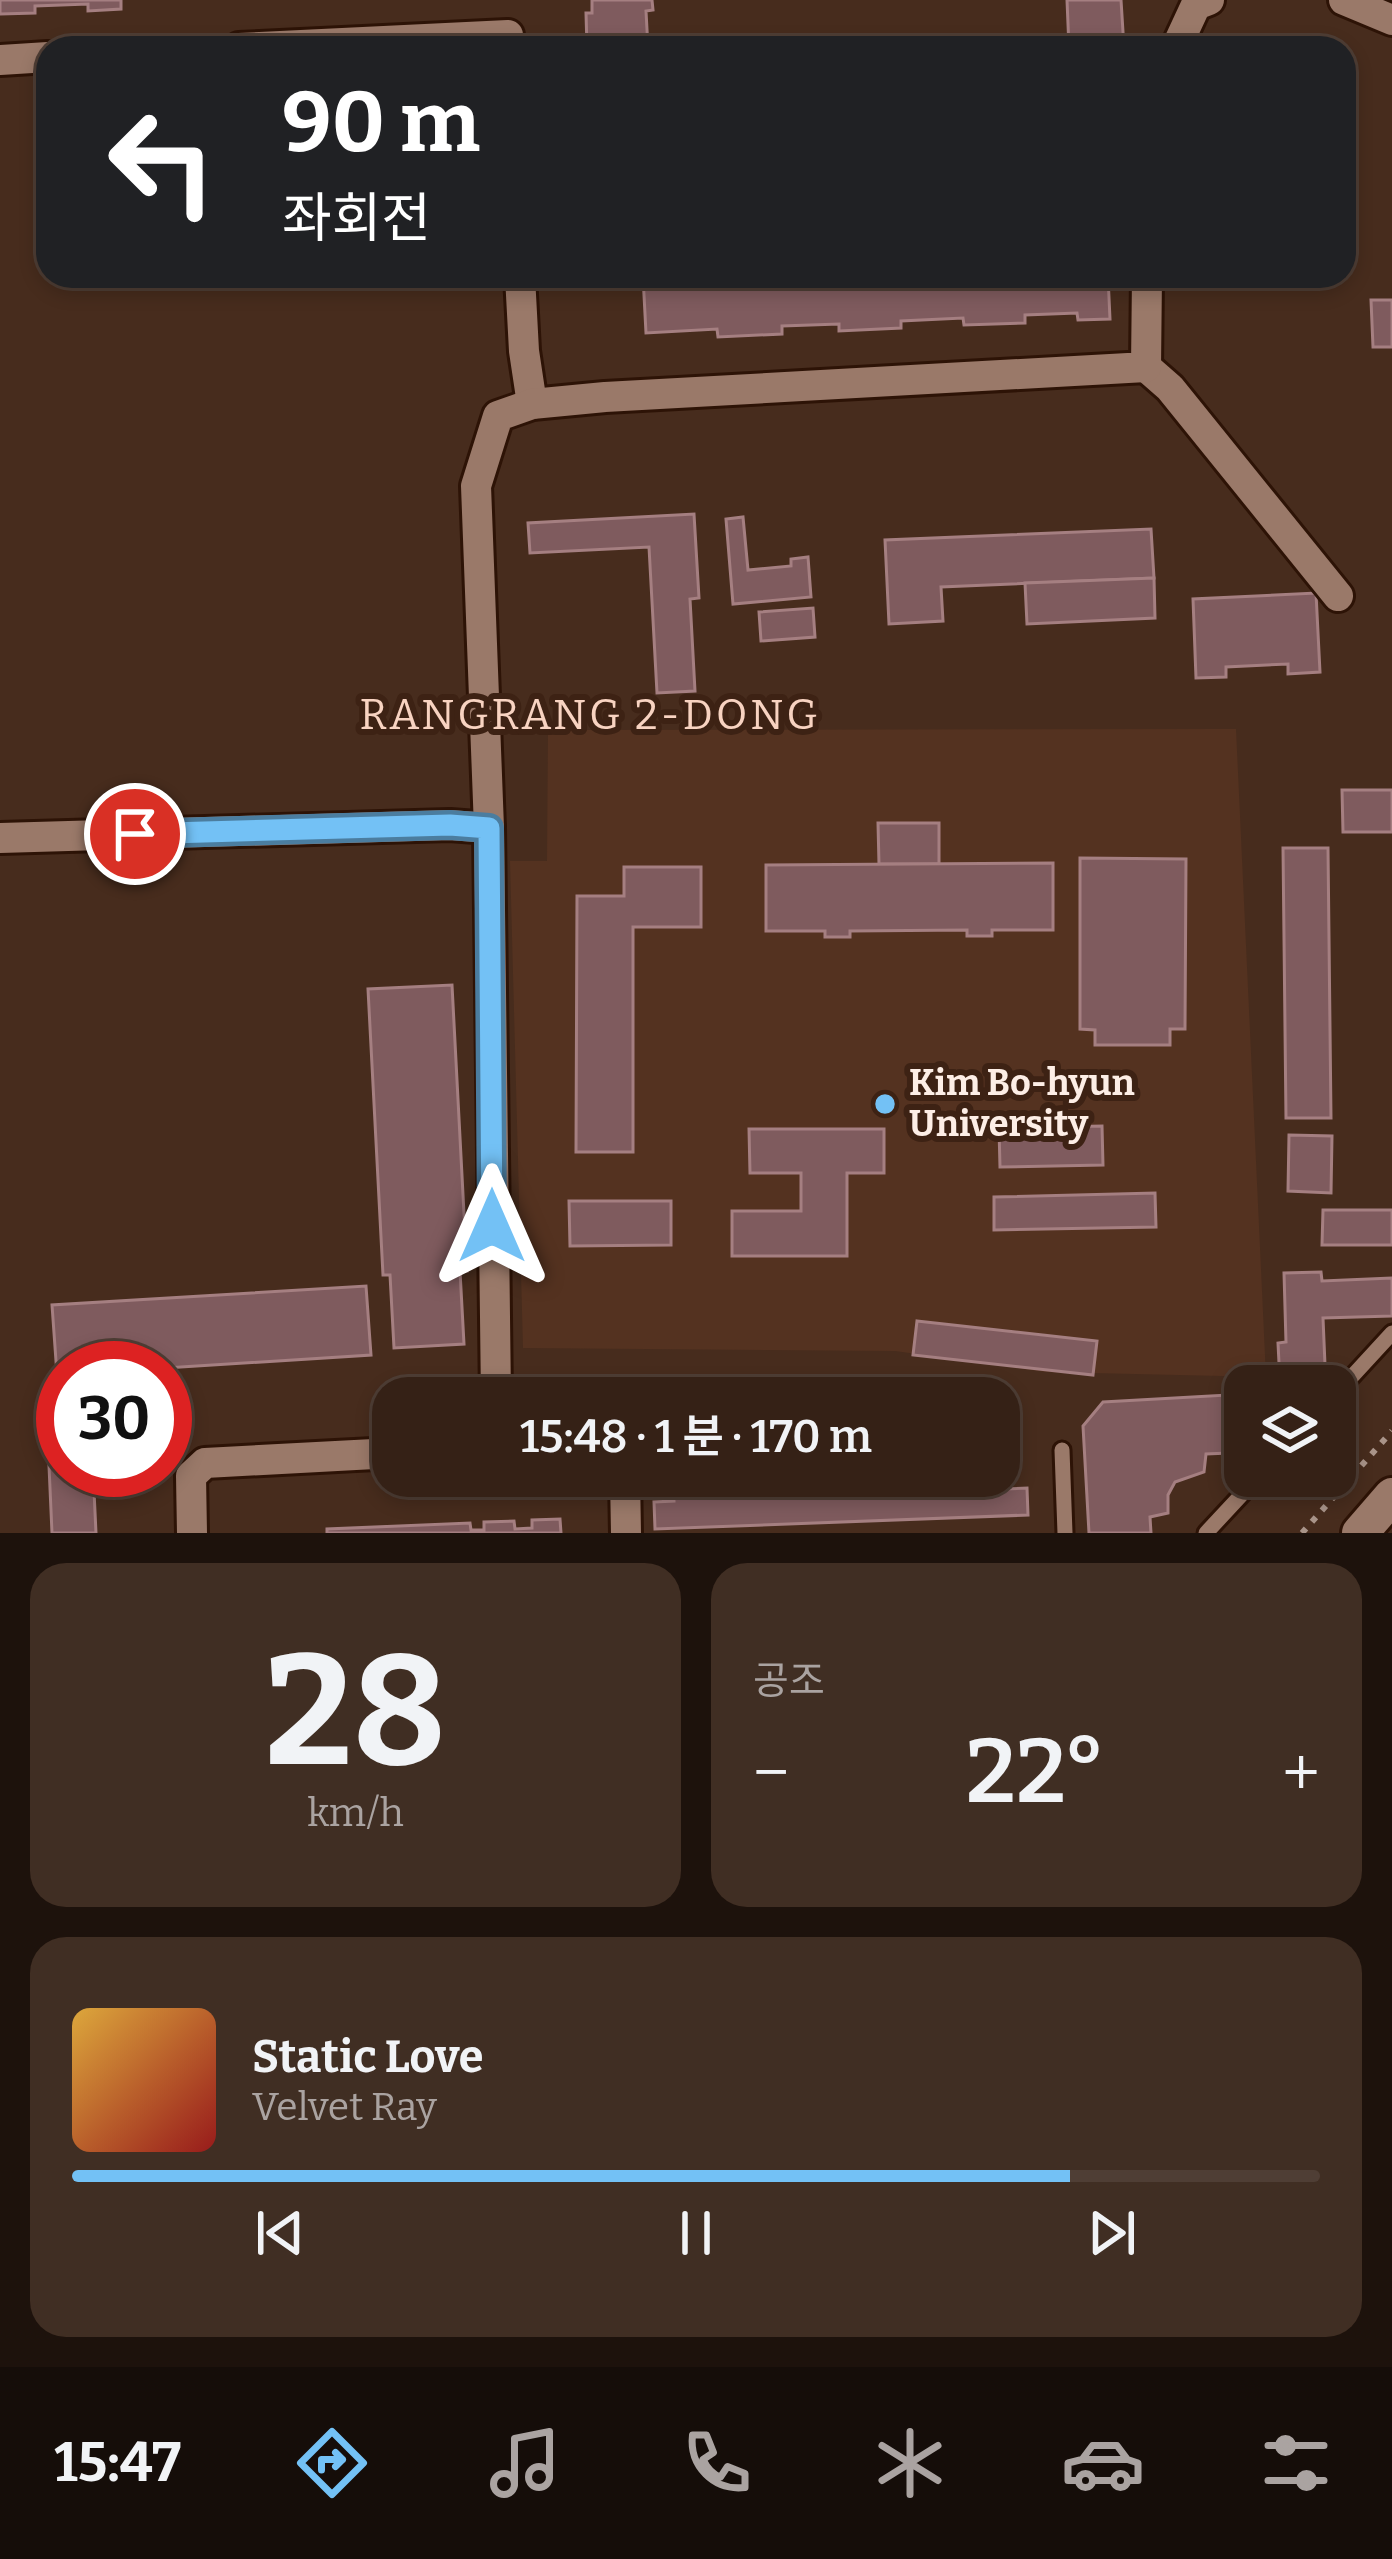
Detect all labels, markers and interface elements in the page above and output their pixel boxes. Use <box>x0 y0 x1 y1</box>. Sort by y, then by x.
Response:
text: 90 m <box>282 72 480 173</box>
icon: left <box>84 84 240 240</box>
text: 좌회전 <box>282 187 431 251</box>
district label: RANGRANG 2-DONG <box>360 690 820 740</box>
pin <box>84 783 186 885</box>
icon: arrive <box>102 801 168 867</box>
place label: Kim Bo-hyun University <box>909 1061 1135 1146</box>
marker: Kim Bo-hyun University <box>872 1091 898 1117</box>
position arrow <box>429 1163 555 1289</box>
speed limit sign: 30 <box>36 1341 192 1497</box>
map controls <box>1224 1365 1356 1497</box>
button: layers <box>1224 1365 1356 1497</box>
text: 15:48 · 1 분 · 170 m <box>520 1410 872 1464</box>
text: 28 <box>265 1618 446 1805</box>
text: 공조 <box>753 1658 825 1704</box>
text: 22° <box>966 1718 1106 1826</box>
text: − <box>753 1733 789 1812</box>
text: + <box>1282 1733 1320 1812</box>
text: km/h <box>307 1790 404 1836</box>
text: Static Love <box>252 2030 484 2084</box>
text: Velvet Ray <box>252 2084 437 2130</box>
icon: previous <box>247 2200 313 2266</box>
icon: pause <box>663 2200 729 2266</box>
icon: next <box>1079 2200 1145 2266</box>
icon: directions <box>290 2421 374 2505</box>
icon: music <box>483 2421 567 2505</box>
icon: phone <box>675 2421 759 2505</box>
icon: climate <box>868 2421 952 2505</box>
icon: car <box>1061 2421 1145 2505</box>
icon: filters <box>1254 2421 1338 2505</box>
text: 15:47 <box>54 2431 181 2495</box>

